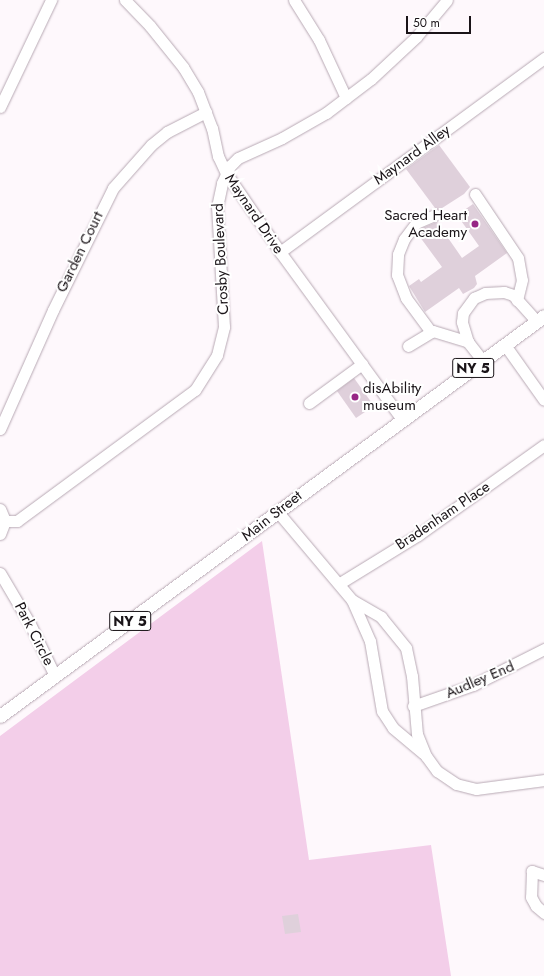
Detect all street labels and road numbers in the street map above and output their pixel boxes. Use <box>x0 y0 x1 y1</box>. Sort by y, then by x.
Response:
street label: Maynard Alley <box>370 121 454 189</box>
street label: Maynard Drive <box>221 171 287 257</box>
street label: Crosby Boulevard <box>209 203 233 315</box>
street label: Garden Court <box>53 209 107 295</box>
road number: NY 5 <box>452 356 494 380</box>
street label: Bradenham Place <box>392 478 494 554</box>
street label: Main Street <box>238 487 306 545</box>
street label: Park Circle <box>10 599 58 669</box>
road number: NY 5 <box>109 609 151 633</box>
street label: Audley End <box>443 658 517 702</box>

